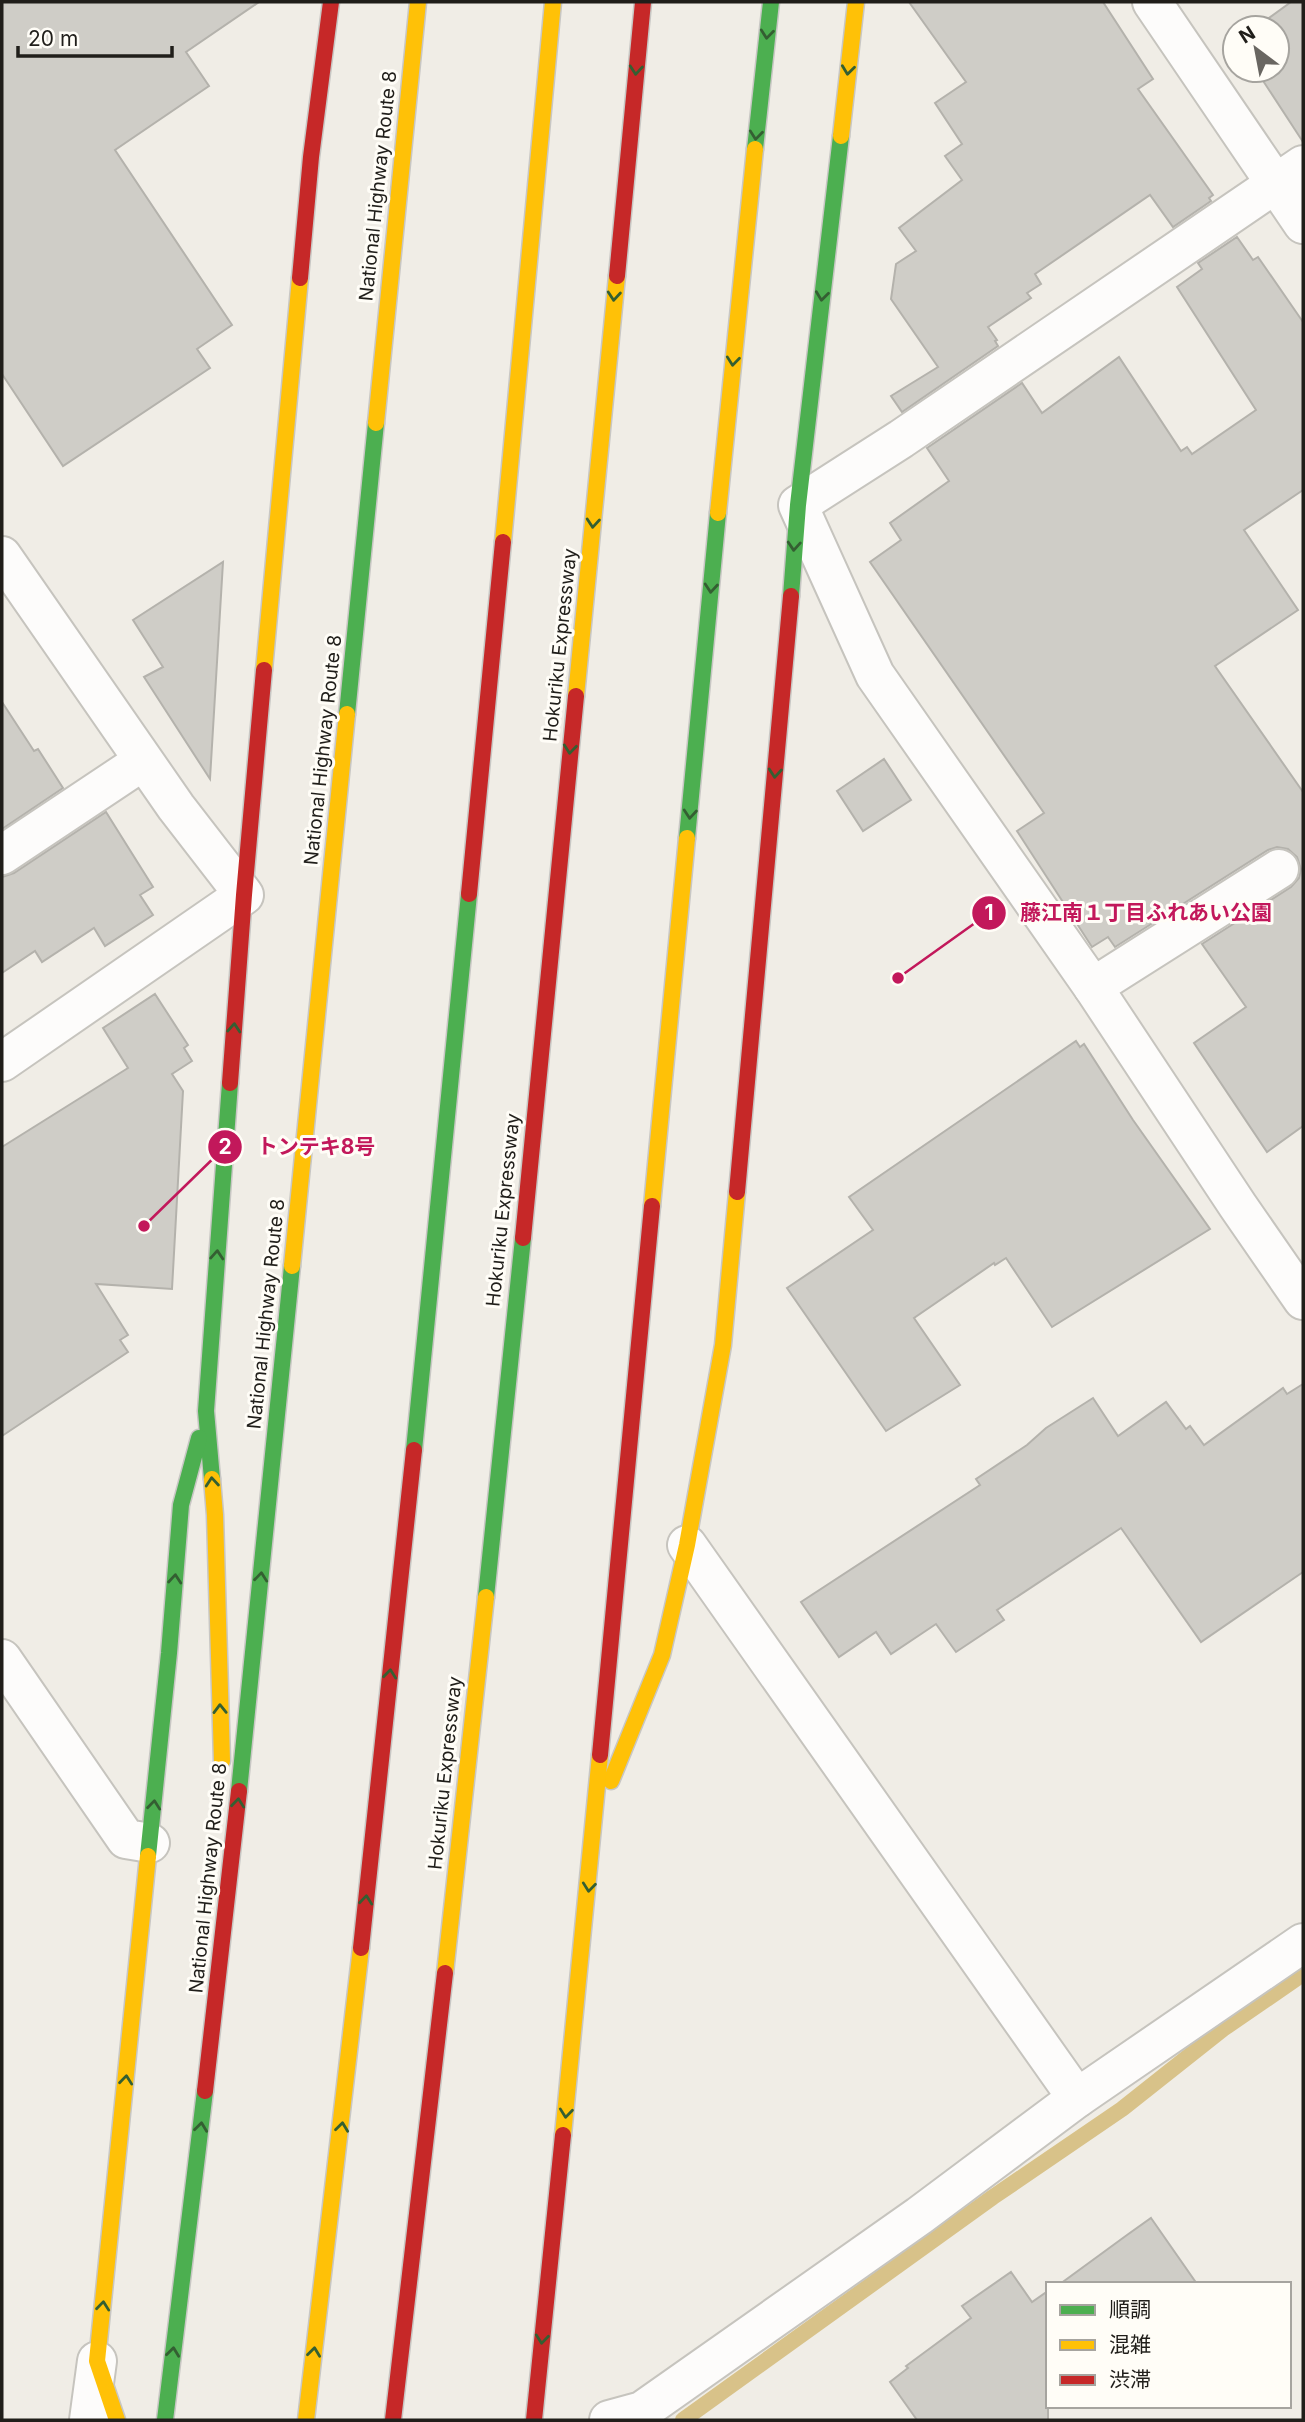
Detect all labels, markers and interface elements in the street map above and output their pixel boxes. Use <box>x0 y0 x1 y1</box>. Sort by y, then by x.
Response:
scale bar <box>18 14 172 58</box>
north arrow <box>1221 14 1291 84</box>
text: N <box>1235 21 1259 49</box>
text: 20 m <box>28 26 78 51</box>
one-way arrow <box>760 29 775 40</box>
one-way arrow <box>629 64 644 75</box>
one-way arrow <box>840 64 855 75</box>
street label: National Highway Route 8 <box>354 70 402 302</box>
one-way arrow <box>749 129 764 141</box>
one-way arrow <box>607 290 622 302</box>
one-way arrow <box>814 290 829 301</box>
one-way arrow <box>725 355 740 367</box>
one-way arrow <box>586 517 601 528</box>
one-way arrow <box>787 541 802 552</box>
street label: Hokuriku Expressway <box>538 547 582 743</box>
one-way arrow <box>704 582 719 593</box>
street label: National Highway Route 8 <box>299 634 347 866</box>
one-way arrow <box>563 743 578 755</box>
one-way arrow <box>768 768 783 779</box>
one-way arrow <box>682 808 697 820</box>
callout: 藤江南１丁目ふれあい公園 <box>971 892 1286 934</box>
text: 1 <box>984 900 994 925</box>
text: 藤江南１丁目ふれあい公園 <box>1020 900 1272 925</box>
one-way arrow <box>226 1022 241 1033</box>
street label: Hokuriku Expressway <box>481 1112 525 1308</box>
callout: トンテキ8号 <box>208 1126 389 1168</box>
text: 2 <box>218 1134 232 1159</box>
text: トンテキ8号 <box>257 1134 375 1159</box>
street label: National Highway Route 8 <box>242 1198 290 1430</box>
one-way arrow <box>209 1249 224 1260</box>
one-way arrow <box>205 1476 220 1487</box>
one-way arrow <box>253 1571 268 1583</box>
one-way arrow <box>167 1573 182 1584</box>
one-way arrow <box>382 1668 397 1680</box>
street label: Hokuriku Expressway <box>423 1675 467 1871</box>
one-way arrow <box>212 1703 228 1714</box>
street label: National Highway Route 8 <box>184 1762 232 1994</box>
one-way arrow <box>230 1797 245 1808</box>
one-way arrow <box>146 1799 161 1810</box>
one-way arrow <box>582 1881 597 1892</box>
one-way arrow <box>358 1895 373 1906</box>
one-way arrow <box>118 2074 133 2085</box>
one-way arrow <box>559 2107 574 2119</box>
one-way arrow <box>193 2121 208 2133</box>
one-way arrow <box>334 2121 349 2132</box>
legend <box>1046 2282 1291 2408</box>
text: 順調 <box>1109 2297 1151 2322</box>
one-way arrow <box>95 2301 110 2312</box>
text: 混雑 <box>1109 2332 1151 2357</box>
one-way arrow <box>535 2333 550 2345</box>
one-way arrow <box>166 2347 181 2358</box>
one-way arrow <box>307 2347 322 2358</box>
text: 渋滞 <box>1109 2367 1151 2392</box>

